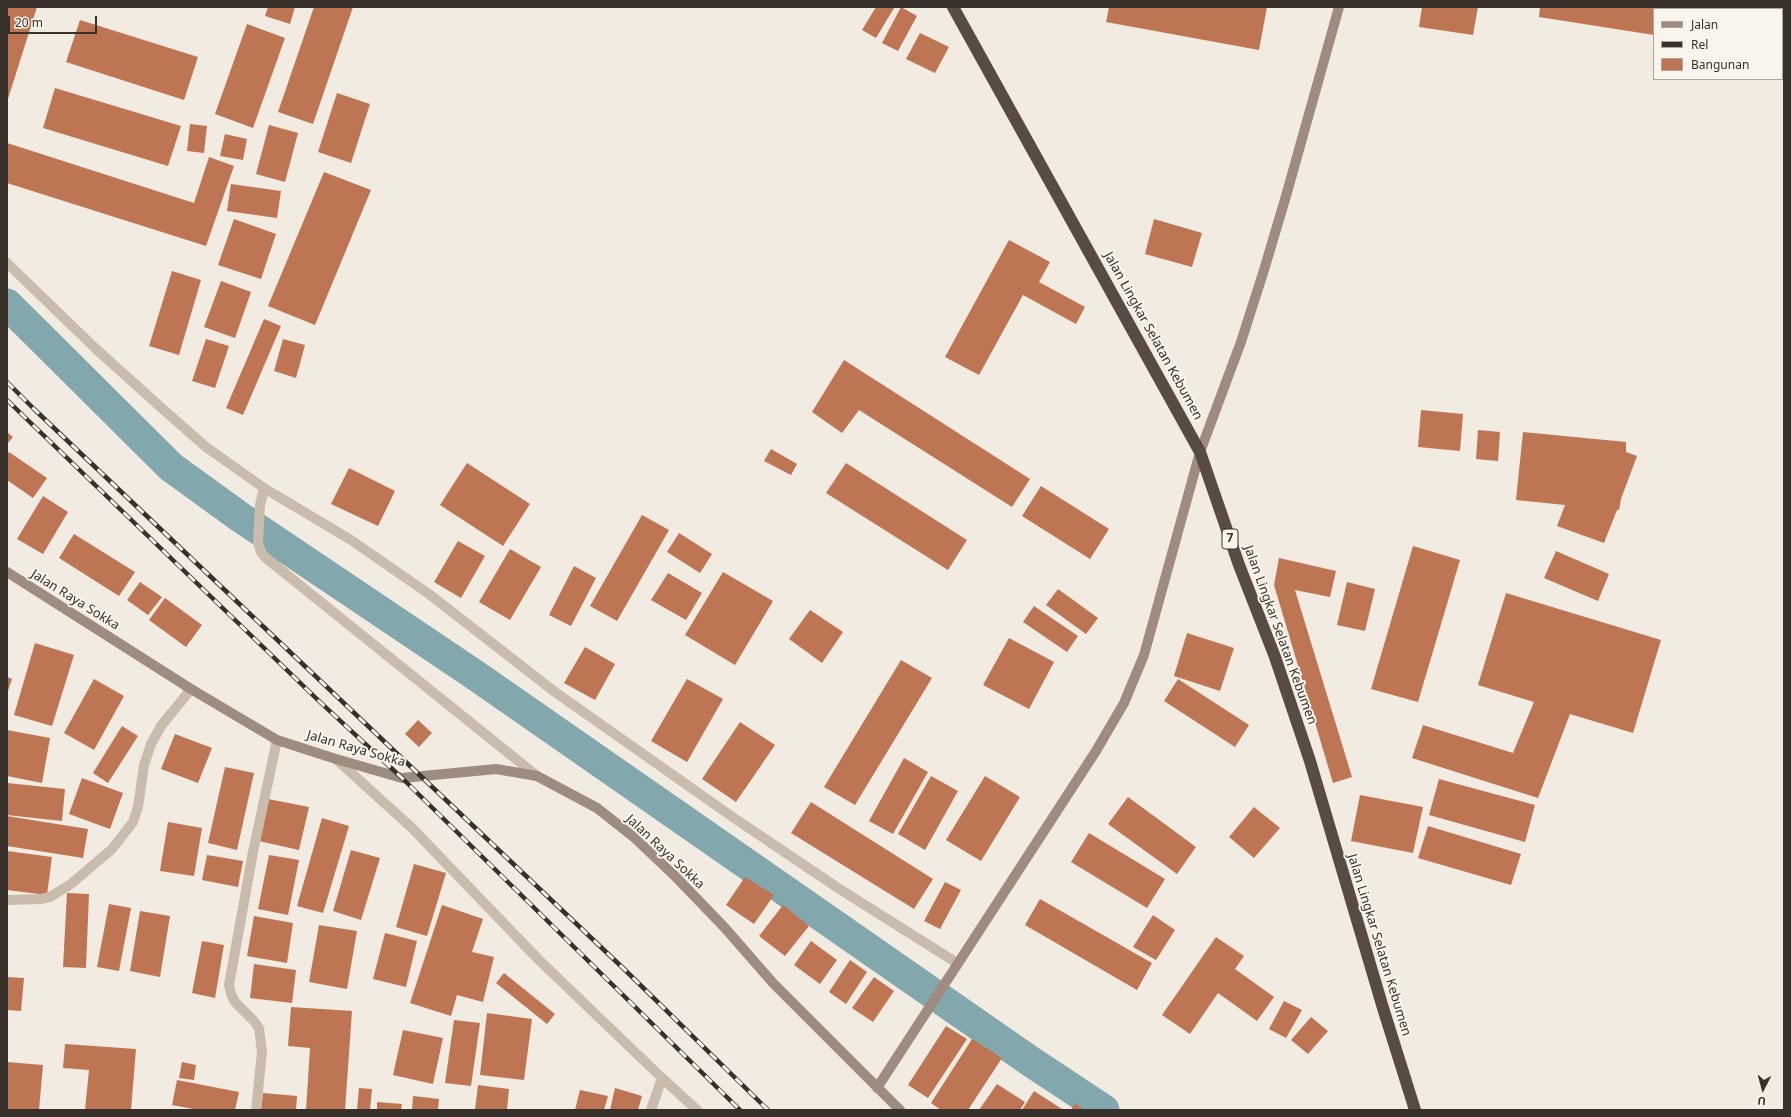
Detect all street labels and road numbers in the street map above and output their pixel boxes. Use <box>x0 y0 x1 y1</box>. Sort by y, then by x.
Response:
street label: Jalan Lingkar Selatan Kebumen <box>1100 249 1206 423</box>
road number: 7 <box>1222 529 1238 549</box>
street label: Jalan Lingkar Selatan Kebumen <box>1240 543 1320 727</box>
street label: Jalan Raya Sokka <box>28 566 122 634</box>
street label: Jalan Raya Sokka <box>305 727 407 771</box>
street label: Jalan Raya Sokka <box>622 812 708 892</box>
street label: Jalan Lingkar Selatan Kebumen <box>1344 852 1414 1038</box>

